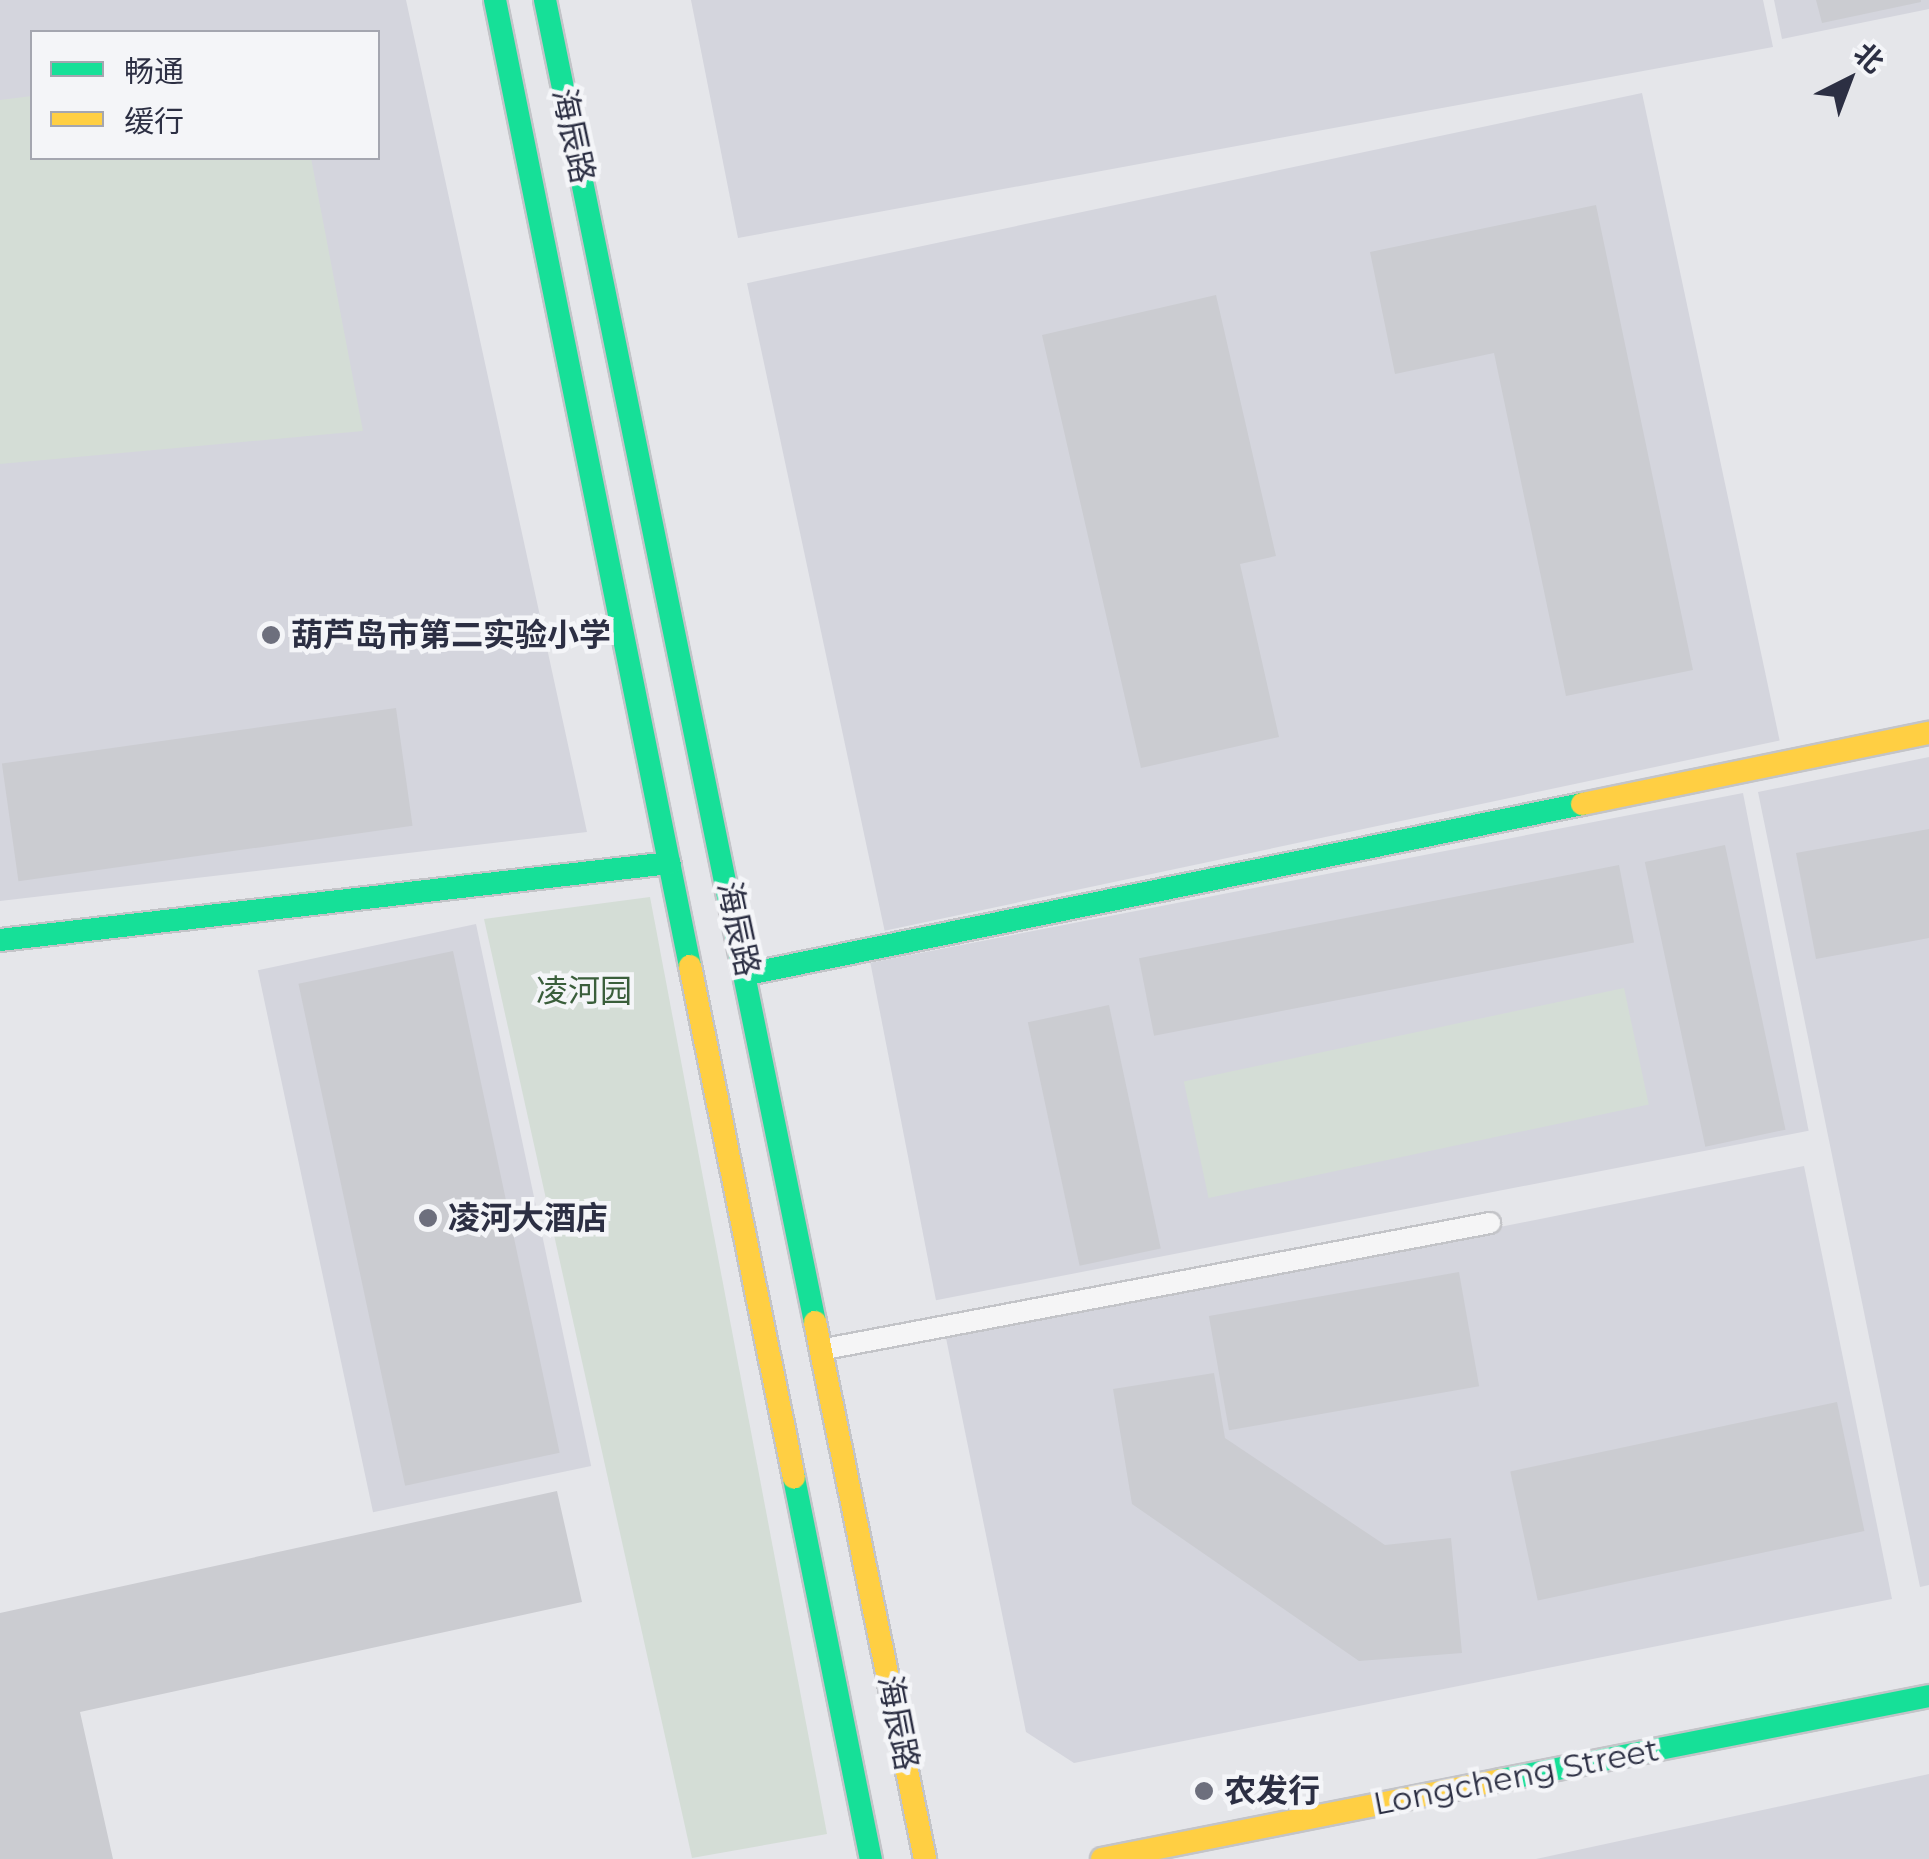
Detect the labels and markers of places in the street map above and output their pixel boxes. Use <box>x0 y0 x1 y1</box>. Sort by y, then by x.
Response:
place label: 葫芦岛市第二实验小学 <box>291 616 611 654</box>
marker: 葫芦岛市第二实验小学 <box>260 624 282 646</box>
place label: 凌河大酒店 <box>448 1199 608 1237</box>
marker: 凌河大酒店 <box>417 1207 439 1229</box>
place label: 农发行 <box>1224 1772 1320 1810</box>
marker: 农发行 <box>1193 1780 1215 1802</box>

